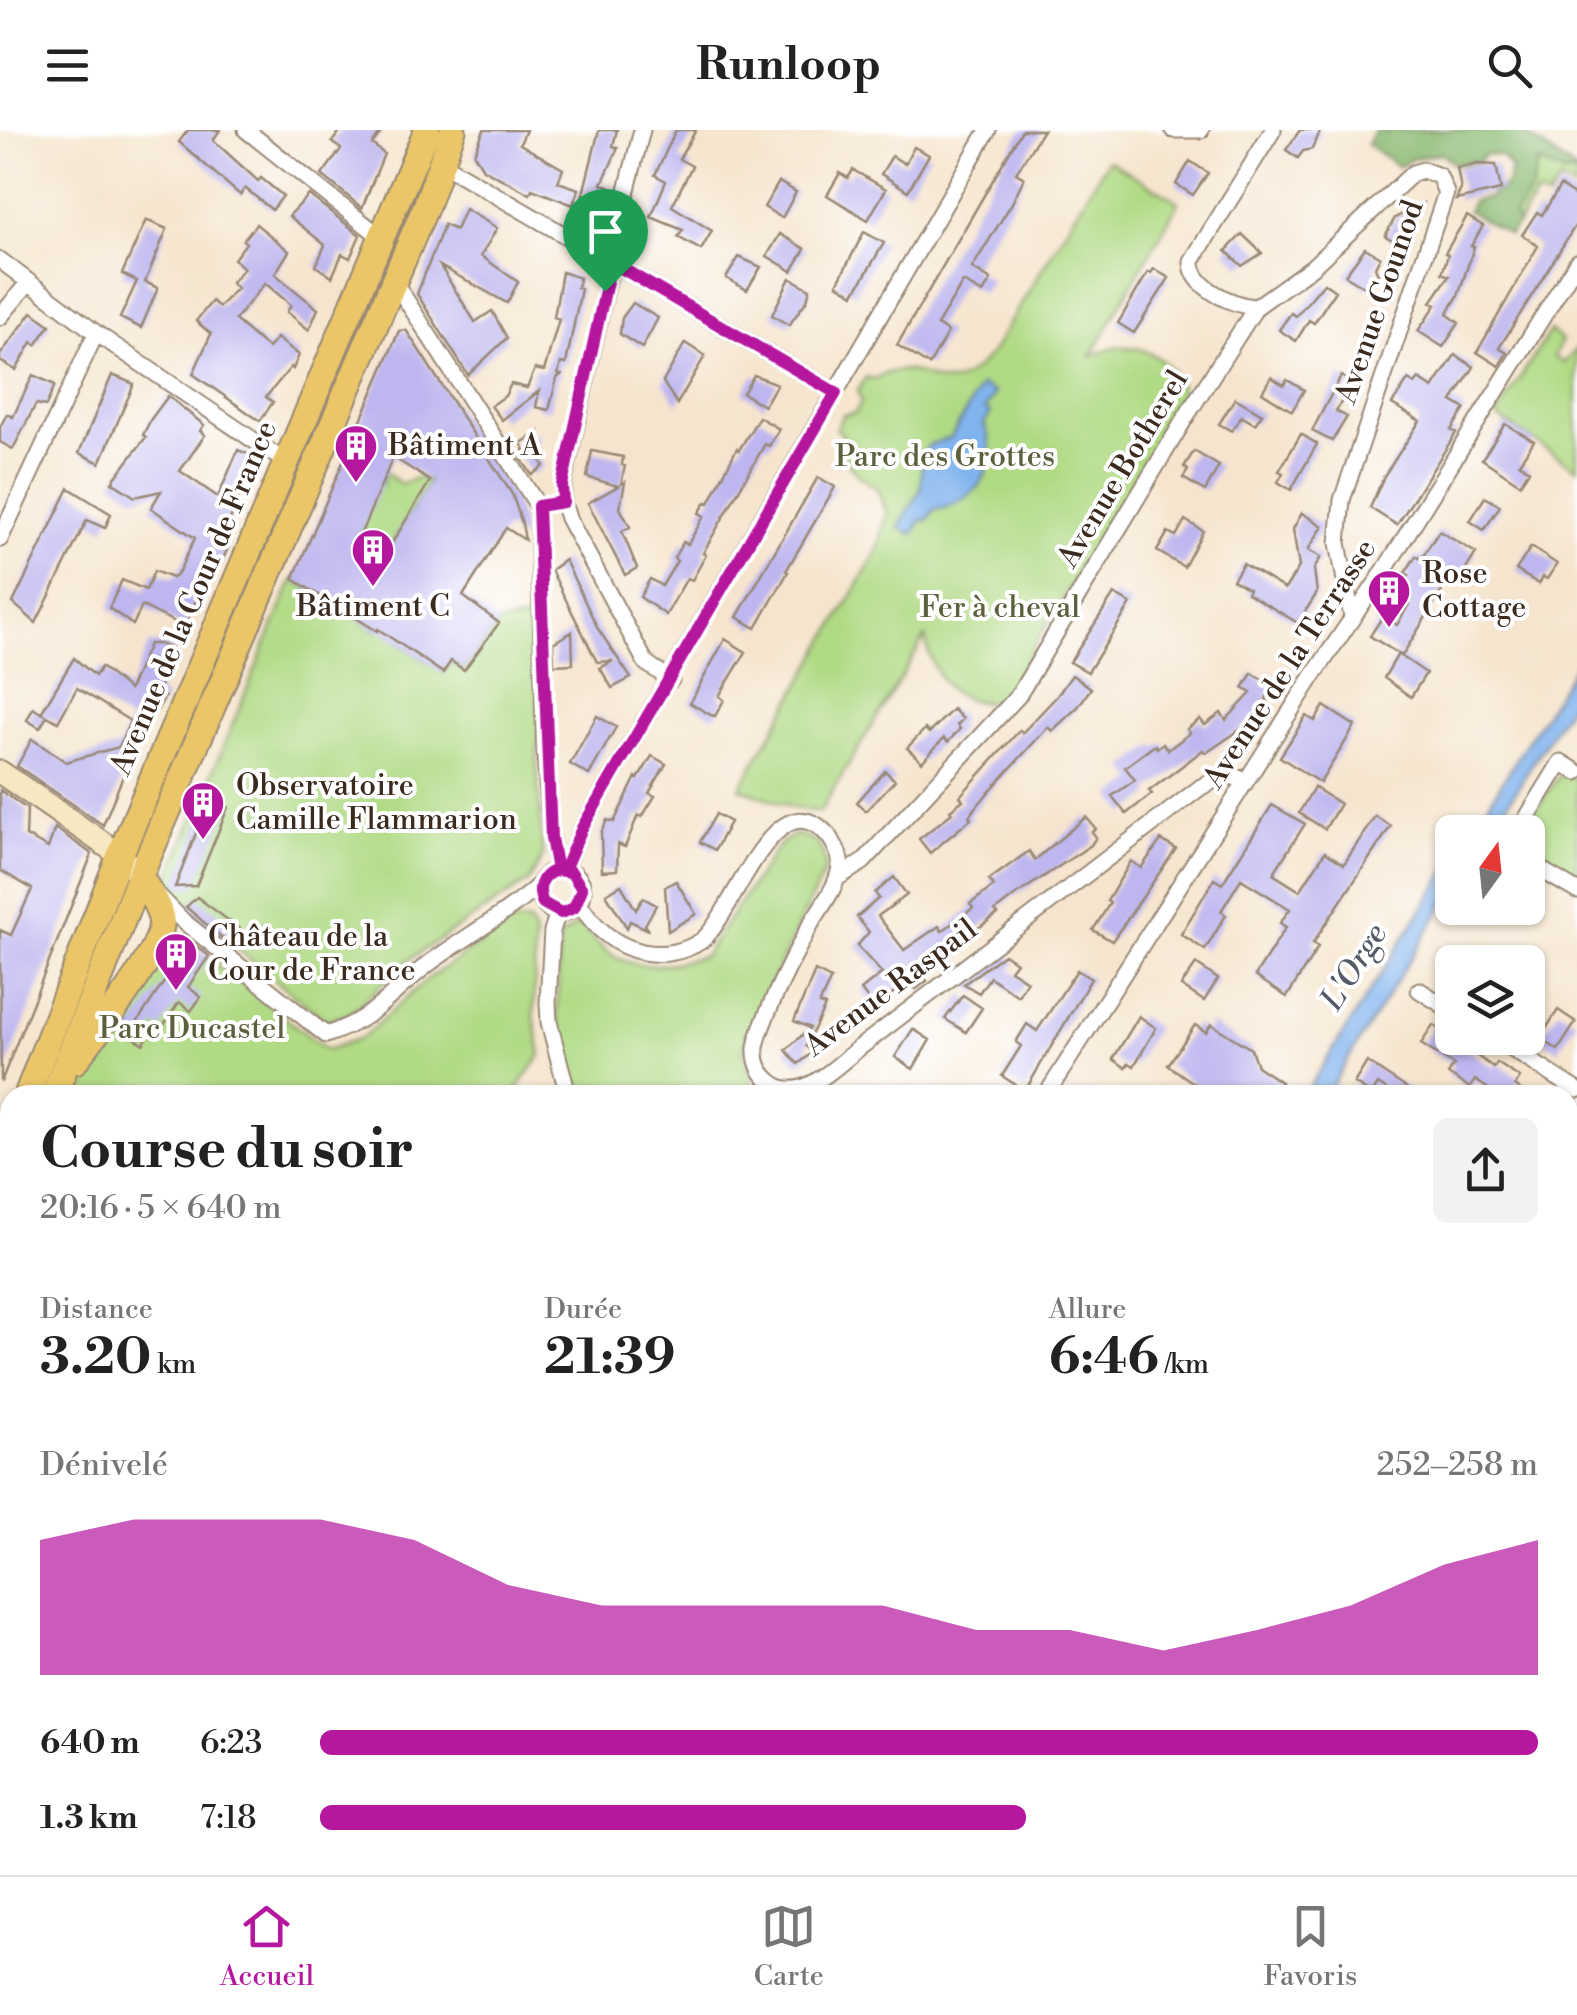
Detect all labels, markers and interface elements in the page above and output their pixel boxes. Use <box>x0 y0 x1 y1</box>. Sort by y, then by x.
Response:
text: Runloop <box>696 37 881 94</box>
icon: menu <box>40 38 95 93</box>
icon: search <box>1482 38 1537 93</box>
pin <box>563 189 648 292</box>
street label: Avenue Gounod <box>1327 195 1433 410</box>
icon: arrive <box>578 204 633 259</box>
street label: Avenue Botherel <box>1049 363 1197 575</box>
street label: Avenue de la Cour de France <box>102 415 286 782</box>
building icon: Bâtiment A <box>333 423 379 484</box>
place label: Bâtiment A <box>387 427 543 465</box>
park label: Parc des Grottes <box>835 438 1055 476</box>
building icon: Bâtiment C <box>350 527 396 588</box>
street label: Avenue de la Terrasse <box>1194 532 1385 797</box>
place label: Rose Cottage <box>1422 555 1526 627</box>
building icon: Rose Cottage <box>1366 568 1412 629</box>
place label: Bâtiment C <box>295 588 450 626</box>
park label: Fer à cheval <box>920 589 1080 627</box>
place label: Observatoire Camille Flammarion <box>236 767 517 839</box>
building icon: Observatoire Camille Flammarion <box>180 780 226 841</box>
north arrow <box>1435 815 1545 925</box>
map controls <box>1435 815 1545 1055</box>
street label: Avenue Raspail <box>796 911 985 1066</box>
water label: L'Orge <box>1312 916 1396 1018</box>
place label: Château de la Cour de France <box>208 918 416 990</box>
building icon: Château de la Cour de France <box>153 931 199 992</box>
button: layers <box>1435 945 1545 1055</box>
park label: Parc Ducastel <box>99 1010 285 1048</box>
text: Course du soir <box>40 1116 414 1185</box>
button: share <box>1433 1118 1538 1223</box>
text: 20:16 · 5 × 640 m <box>40 1188 281 1228</box>
text: Distance <box>40 1292 153 1327</box>
text: Durée <box>544 1292 622 1327</box>
text: Allure <box>1049 1292 1126 1327</box>
text: 3.20 <box>40 1327 151 1389</box>
text: 21:39 <box>544 1327 675 1389</box>
text: 6:46 <box>1049 1327 1159 1389</box>
text: km <box>151 1347 196 1382</box>
text: /km <box>1159 1347 1209 1382</box>
text: Dénivelé <box>40 1445 168 1485</box>
text: 252–258 m <box>1377 1445 1538 1485</box>
text: 640 m <box>40 1723 140 1763</box>
text: 6:23 <box>200 1723 263 1763</box>
text: 1.3 km <box>40 1798 138 1838</box>
text: 7:18 <box>200 1798 257 1838</box>
tab: Accueil <box>220 1899 314 1994</box>
tab: Carte <box>754 1899 824 1994</box>
tab: Favoris <box>1263 1899 1357 1994</box>

